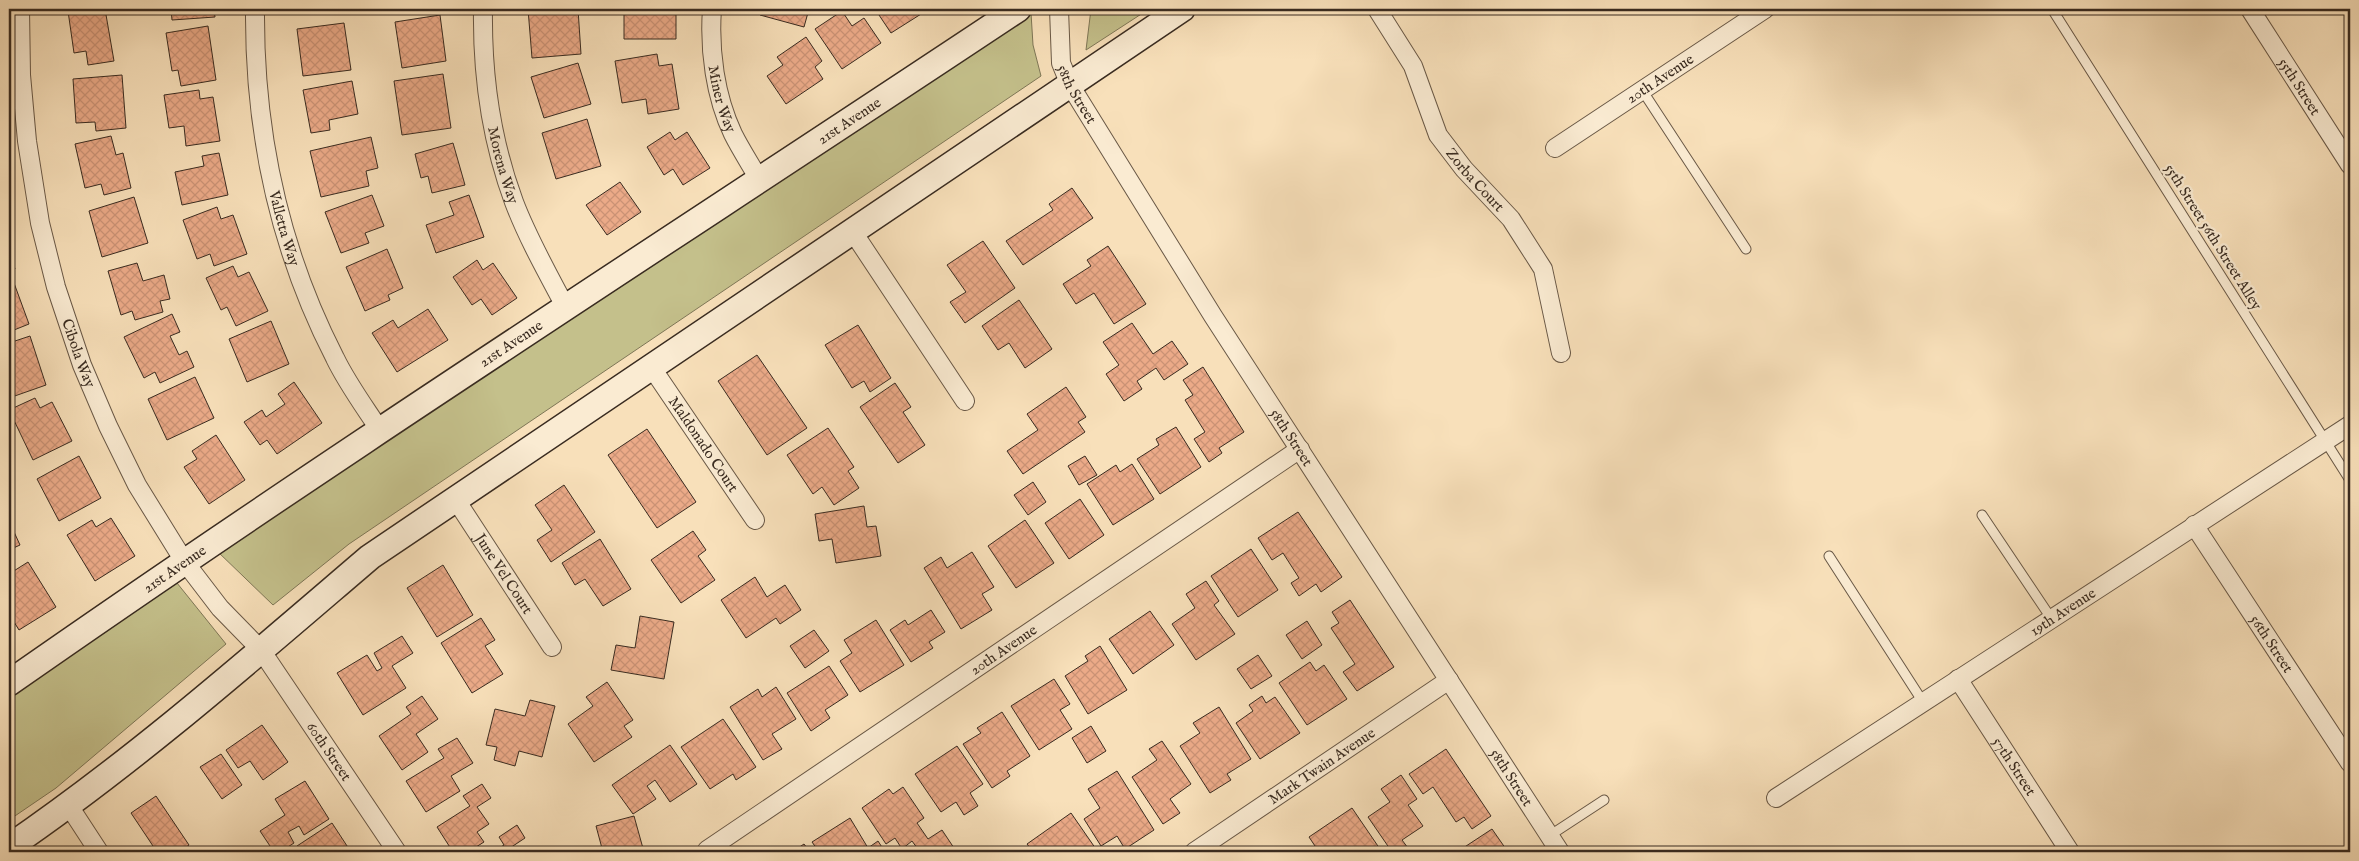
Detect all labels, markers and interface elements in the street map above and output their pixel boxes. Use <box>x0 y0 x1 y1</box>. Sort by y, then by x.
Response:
street label: 20th Avenue <box>1623 49 1697 108</box>
street label: 55th Street <box>2274 54 2325 119</box>
street label: 58th Street <box>1053 62 1101 127</box>
street label: Miner Way <box>704 64 741 136</box>
street label: 21st Avenue <box>814 93 885 149</box>
street label: Morena Way <box>484 125 523 207</box>
street label: Zorba Court <box>1442 144 1509 216</box>
street label: 55th Street 56th Street Alley <box>2160 160 2266 314</box>
street label: Valletta Way <box>265 188 305 269</box>
street label: Cibola Way <box>58 316 100 391</box>
street label: 21st Avenue <box>476 316 546 371</box>
street label: Maldonado Court <box>664 393 743 496</box>
street label: 58th Street <box>1266 405 1317 470</box>
street label: June Vel Court <box>470 528 537 617</box>
street label: 21st Avenue <box>139 541 210 597</box>
street label: 19th Avenue <box>2026 583 2099 640</box>
street label: 56th Street <box>2246 611 2298 676</box>
street label: 20th Avenue <box>966 620 1041 679</box>
street label: 60th Street <box>303 718 356 785</box>
street label: Mark Twain Avenue <box>1265 723 1379 809</box>
street label: 57th Street <box>1989 733 2040 799</box>
street label: 58th Street <box>1486 745 1537 810</box>

